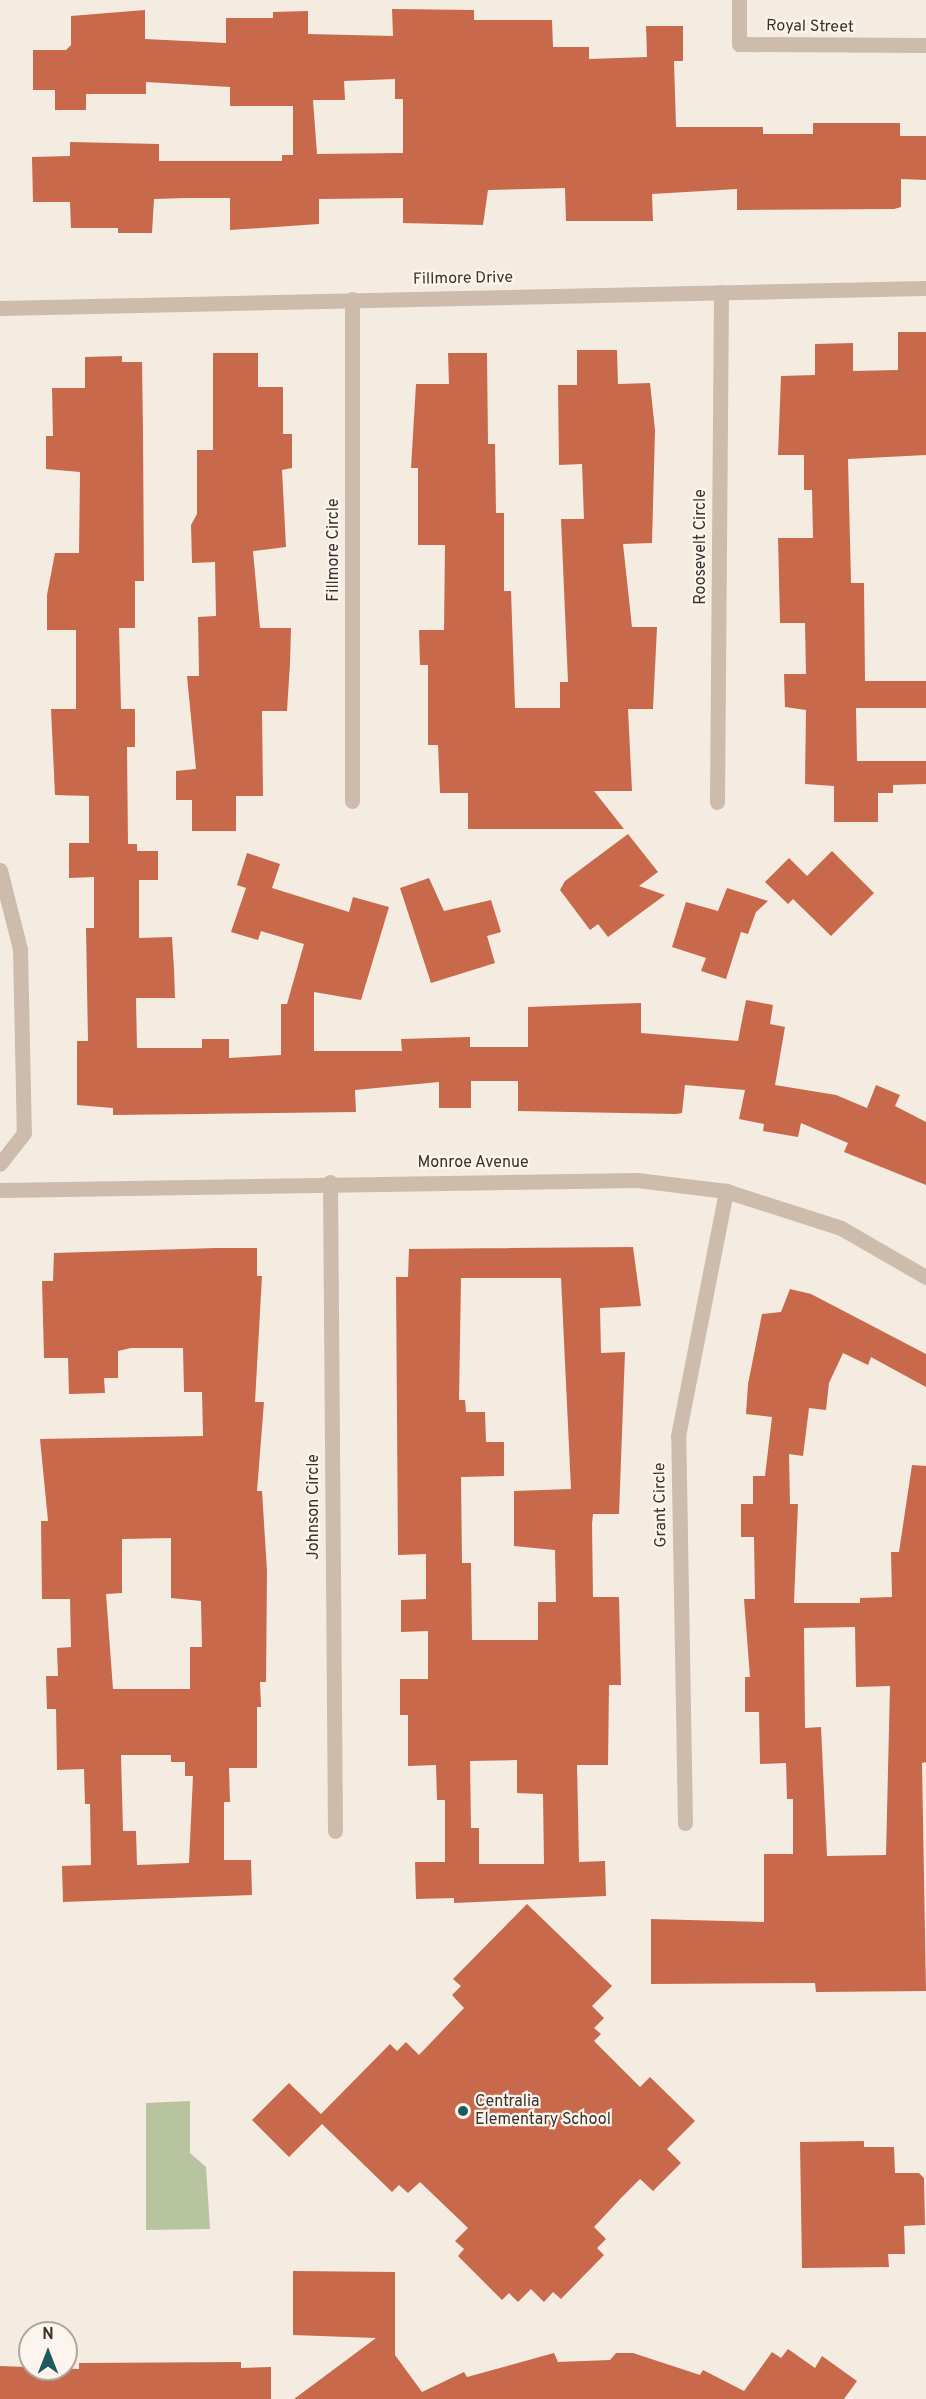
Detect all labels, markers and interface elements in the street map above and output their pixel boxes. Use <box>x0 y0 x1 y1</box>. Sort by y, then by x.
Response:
street label: Royal Street <box>766 17 854 37</box>
street label: Fillmore Drive <box>413 269 513 289</box>
street label: Roosevelt Circle <box>691 489 711 605</box>
street label: Fillmore Circle <box>324 498 344 602</box>
street label: Monroe Avenue <box>417 1153 529 1173</box>
street label: Johnson Circle <box>304 1454 324 1560</box>
street label: Grant Circle <box>651 1462 671 1548</box>
place label: Centralia Elementary School <box>475 2092 611 2130</box>
marker: Centralia Elementary School <box>456 2104 470 2118</box>
north arrow <box>18 2321 78 2381</box>
text: N <box>42 2325 54 2345</box>

